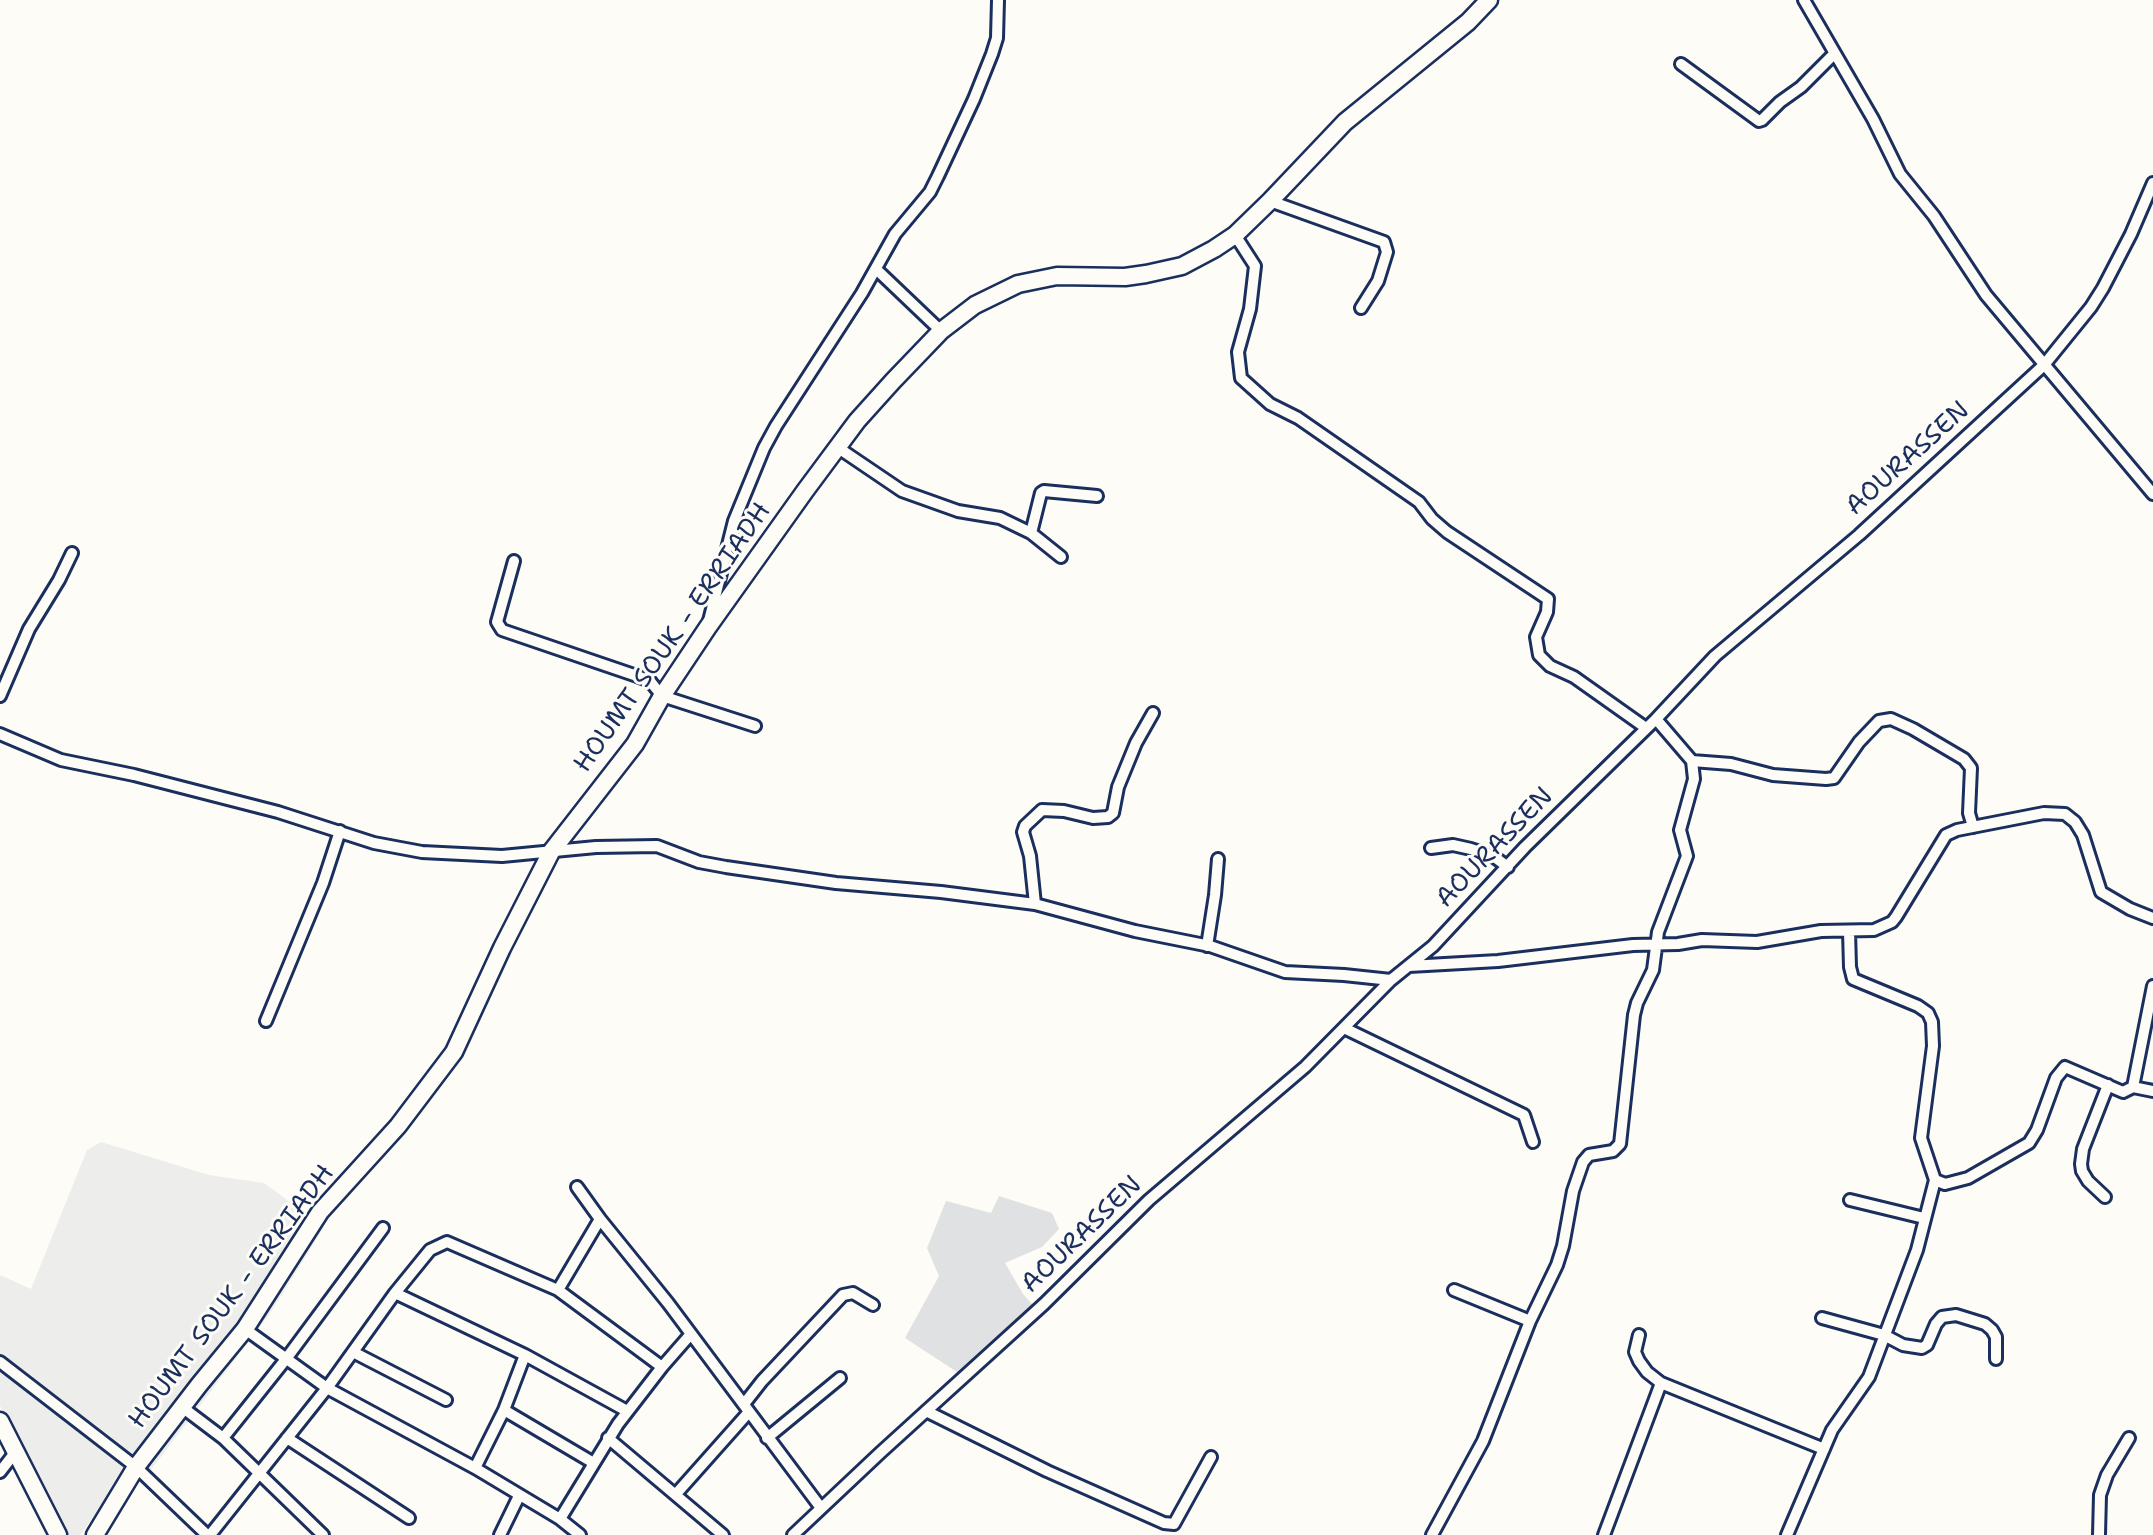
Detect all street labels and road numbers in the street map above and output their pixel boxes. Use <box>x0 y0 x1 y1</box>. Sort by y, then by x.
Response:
street label: AOURASSEN <box>1840 395 1976 523</box>
street label: HOUMT SOUK - ERRIADH <box>568 497 778 779</box>
street label: AOURASSEN <box>1430 781 1560 915</box>
street label: HOUMT SOUK - ERRIADH <box>123 1159 341 1435</box>
street label: AOURASSEN <box>1015 1170 1149 1300</box>

